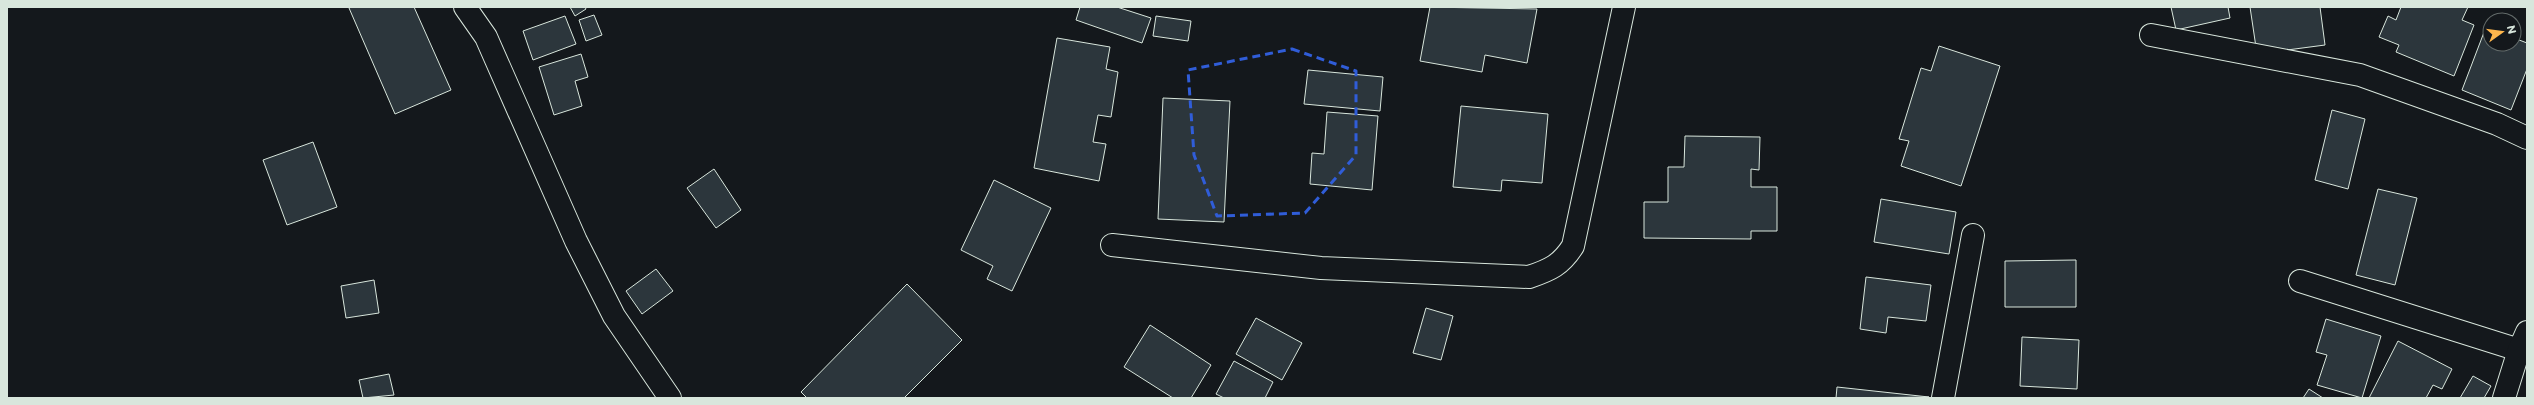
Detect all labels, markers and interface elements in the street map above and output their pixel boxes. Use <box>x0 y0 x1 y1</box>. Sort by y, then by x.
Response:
north arrow <box>2482 12 2522 52</box>
text: N <box>2505 24 2519 35</box>

